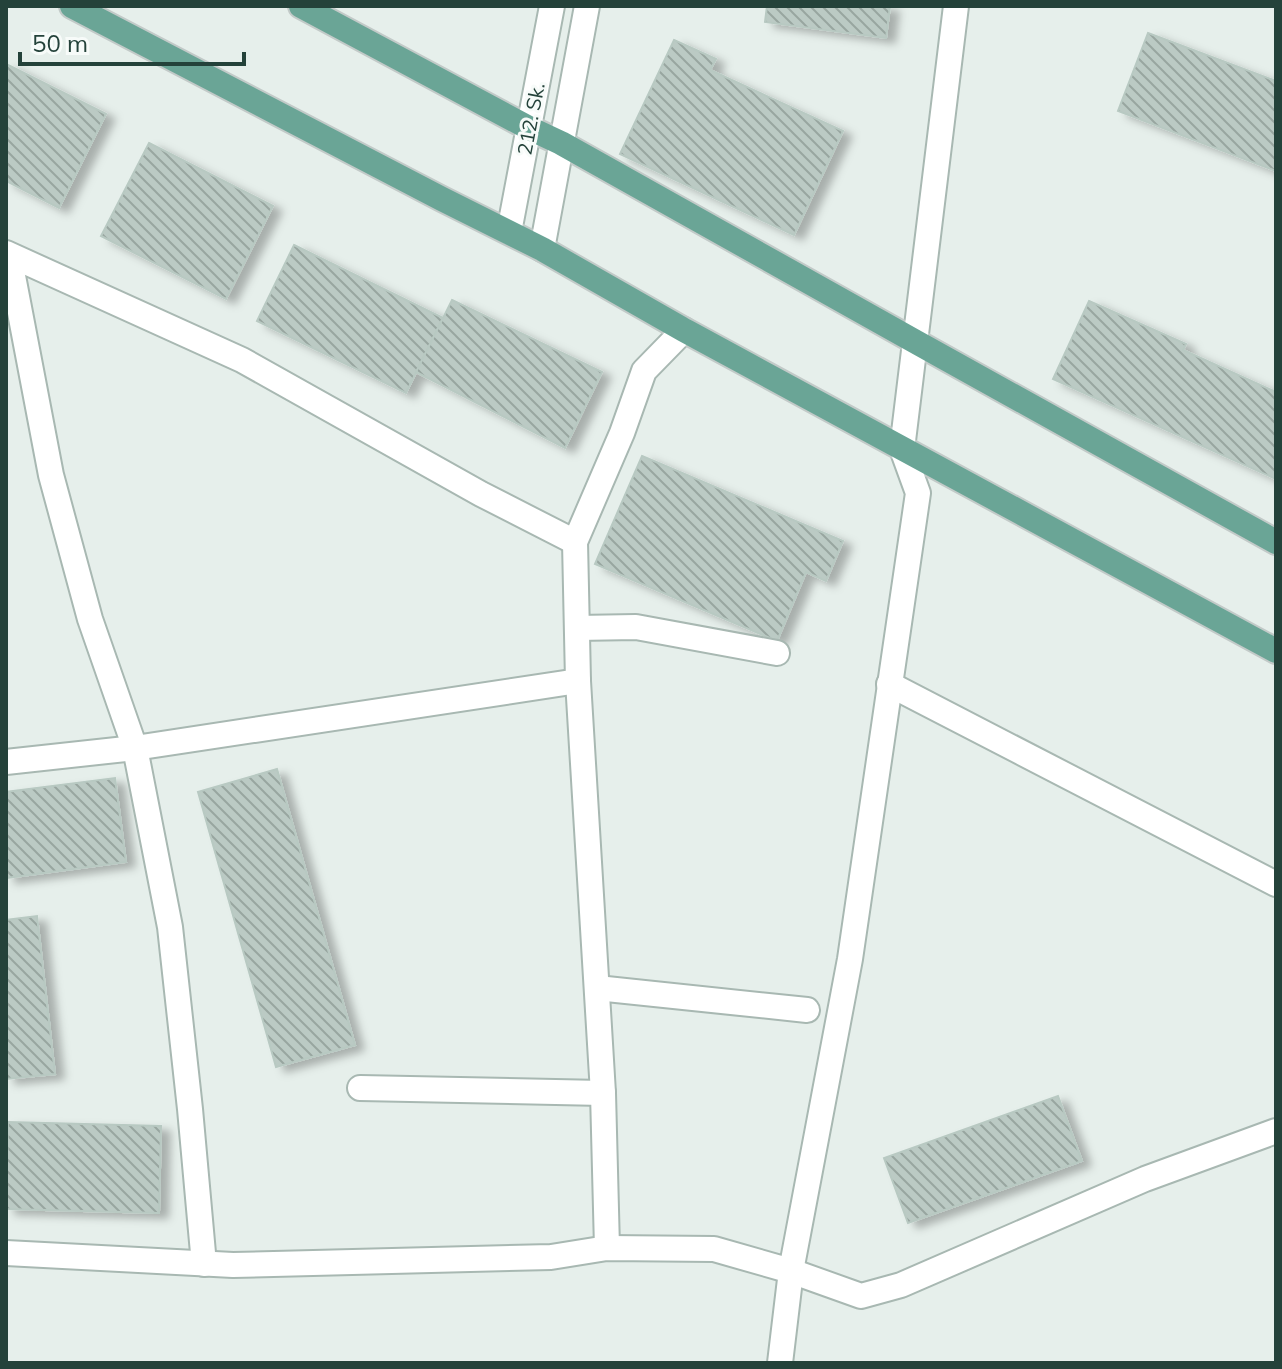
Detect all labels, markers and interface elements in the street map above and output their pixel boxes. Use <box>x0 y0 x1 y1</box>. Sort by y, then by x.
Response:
scale bar <box>20 16 244 66</box>
text: 50 m <box>32 28 88 58</box>
street label: 212. Sk. <box>511 81 550 157</box>

